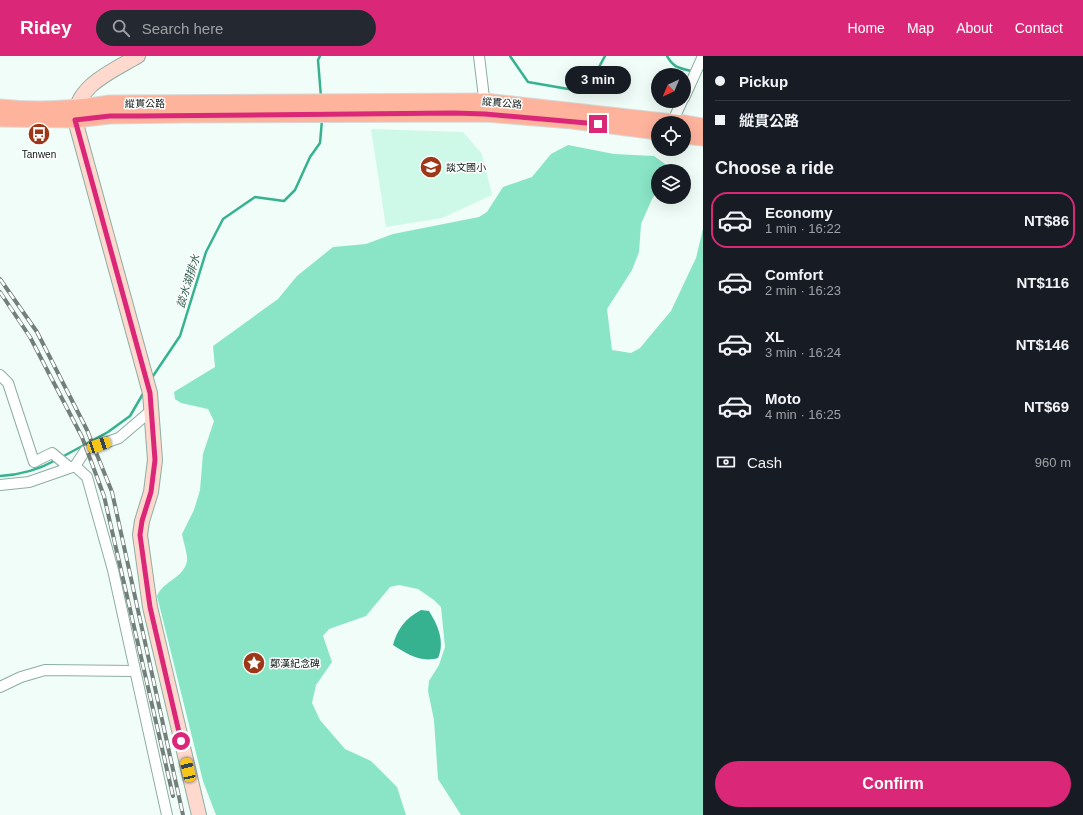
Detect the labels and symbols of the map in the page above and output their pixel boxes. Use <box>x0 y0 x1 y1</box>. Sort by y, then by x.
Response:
callout: 3 min <box>565 66 631 94</box>
north arrow <box>651 68 691 108</box>
street label: 縱貫公路 <box>482 96 522 110</box>
street label: 縱貫公路 <box>125 98 165 109</box>
route end <box>589 115 607 133</box>
bus stop icon: Tanwen <box>26 121 52 147</box>
place label: Tanwen <box>22 149 56 160</box>
school or university icon: 談文國小 <box>418 154 444 180</box>
place label: 談文國小 <box>446 162 486 173</box>
water label: 談水湖排水 <box>174 252 202 309</box>
car <box>86 435 112 455</box>
place icon: 鄭漢紀念碑 <box>241 650 267 676</box>
place label: 鄭漢紀念碑 <box>270 658 320 669</box>
route start <box>172 732 190 750</box>
car <box>179 757 197 783</box>

